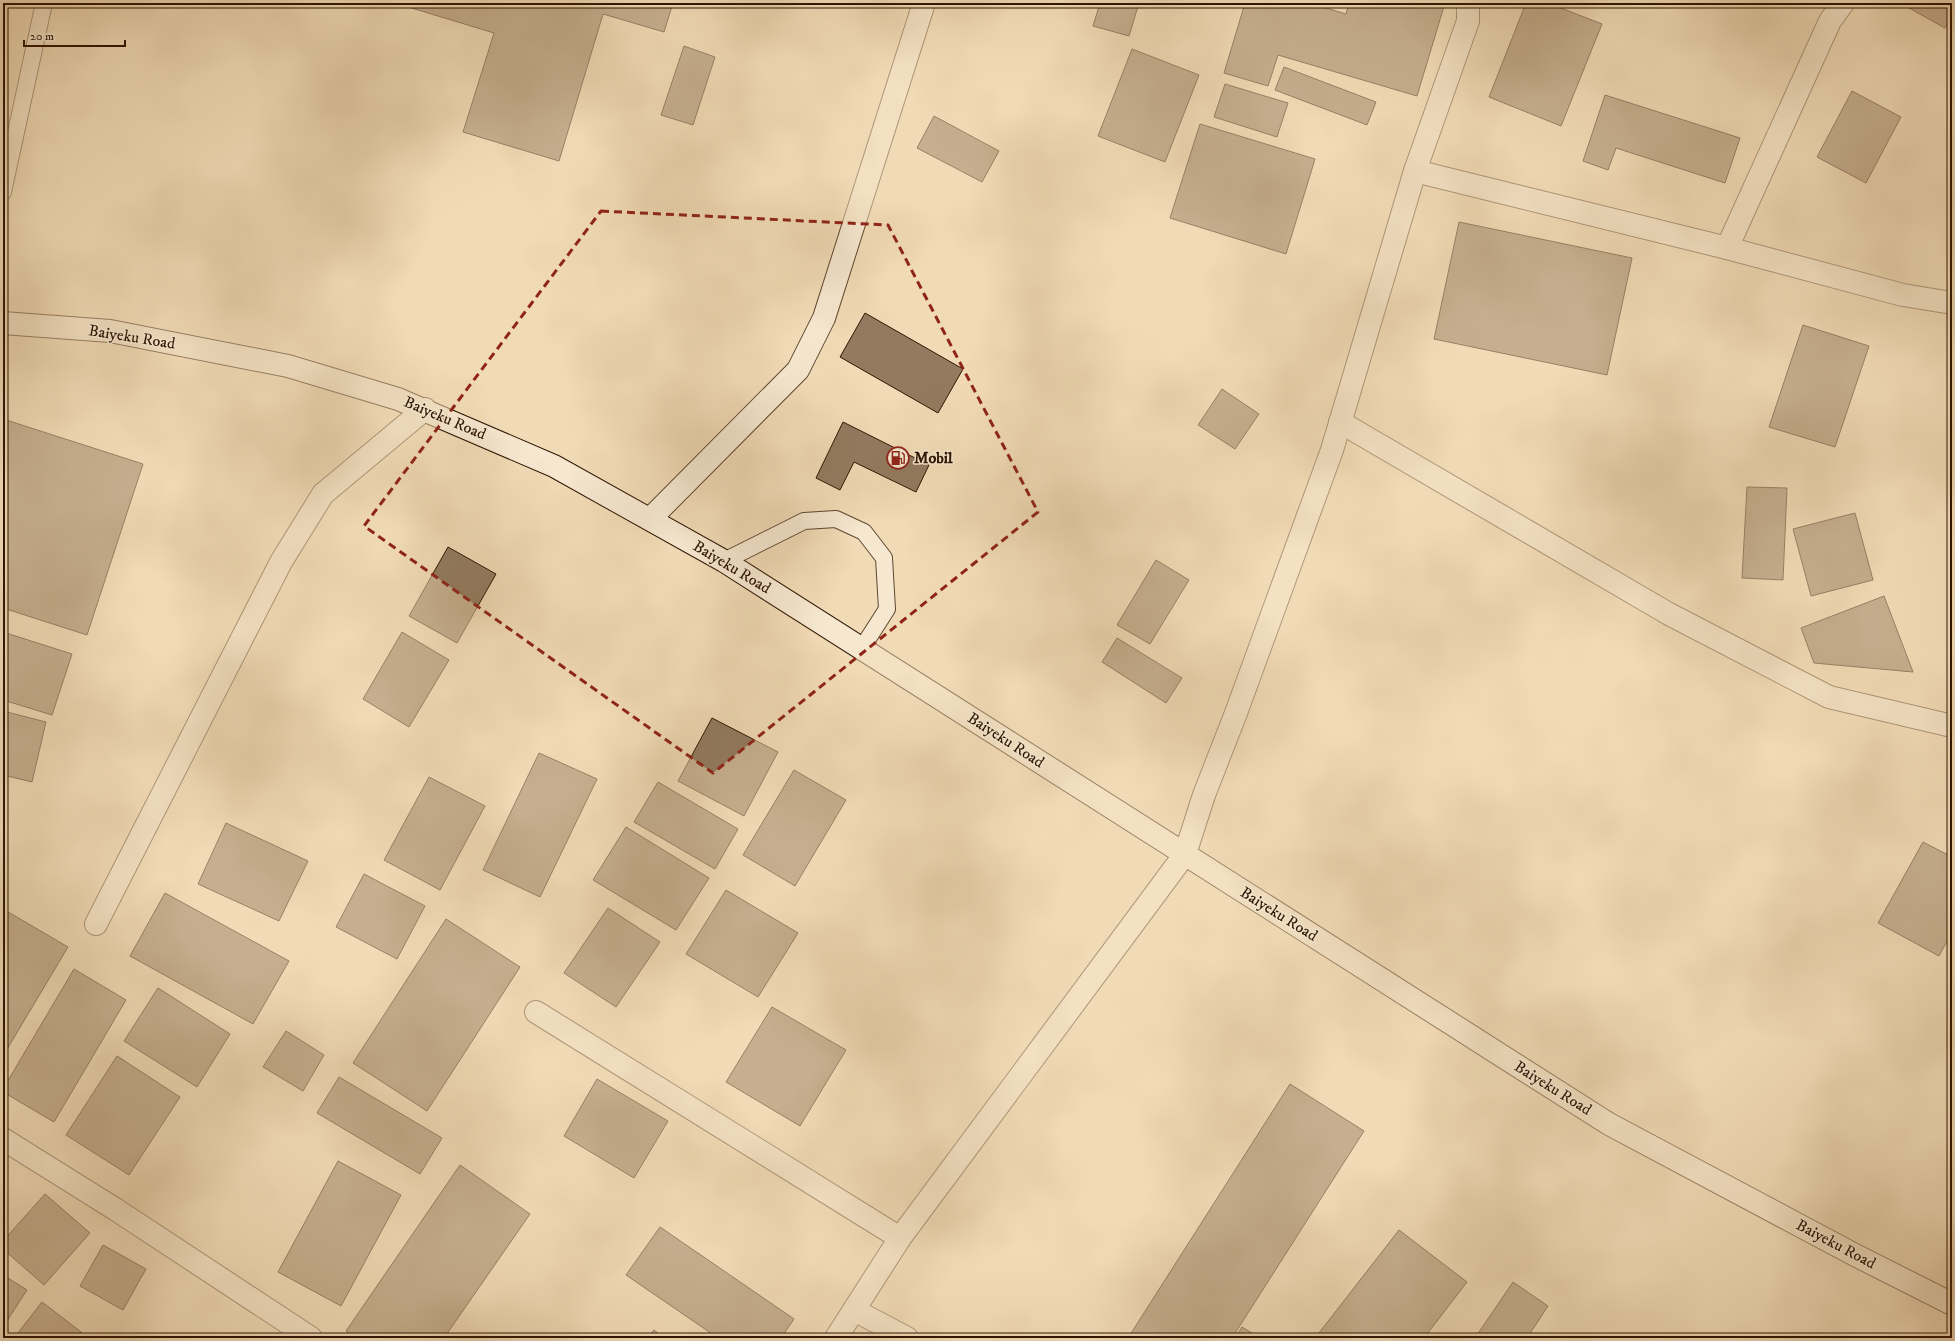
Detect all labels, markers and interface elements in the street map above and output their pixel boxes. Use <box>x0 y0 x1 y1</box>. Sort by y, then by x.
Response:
scale bar <box>24 22 125 48</box>
text: 20 m <box>30 29 54 44</box>
street label: Baiyeku Road <box>87 320 177 354</box>
street label: Baiyeku Road <box>401 392 489 444</box>
fuel station icon: Mobil <box>885 445 911 471</box>
place label: Mobil <box>914 448 954 468</box>
street label: Baiyeku Road <box>689 536 775 598</box>
street label: Baiyeku Road <box>964 708 1048 772</box>
street label: Baiyeku Road <box>1237 882 1321 946</box>
street label: Baiyeku Road <box>1511 1056 1595 1120</box>
street label: Baiyeku Road <box>1793 1215 1879 1273</box>

